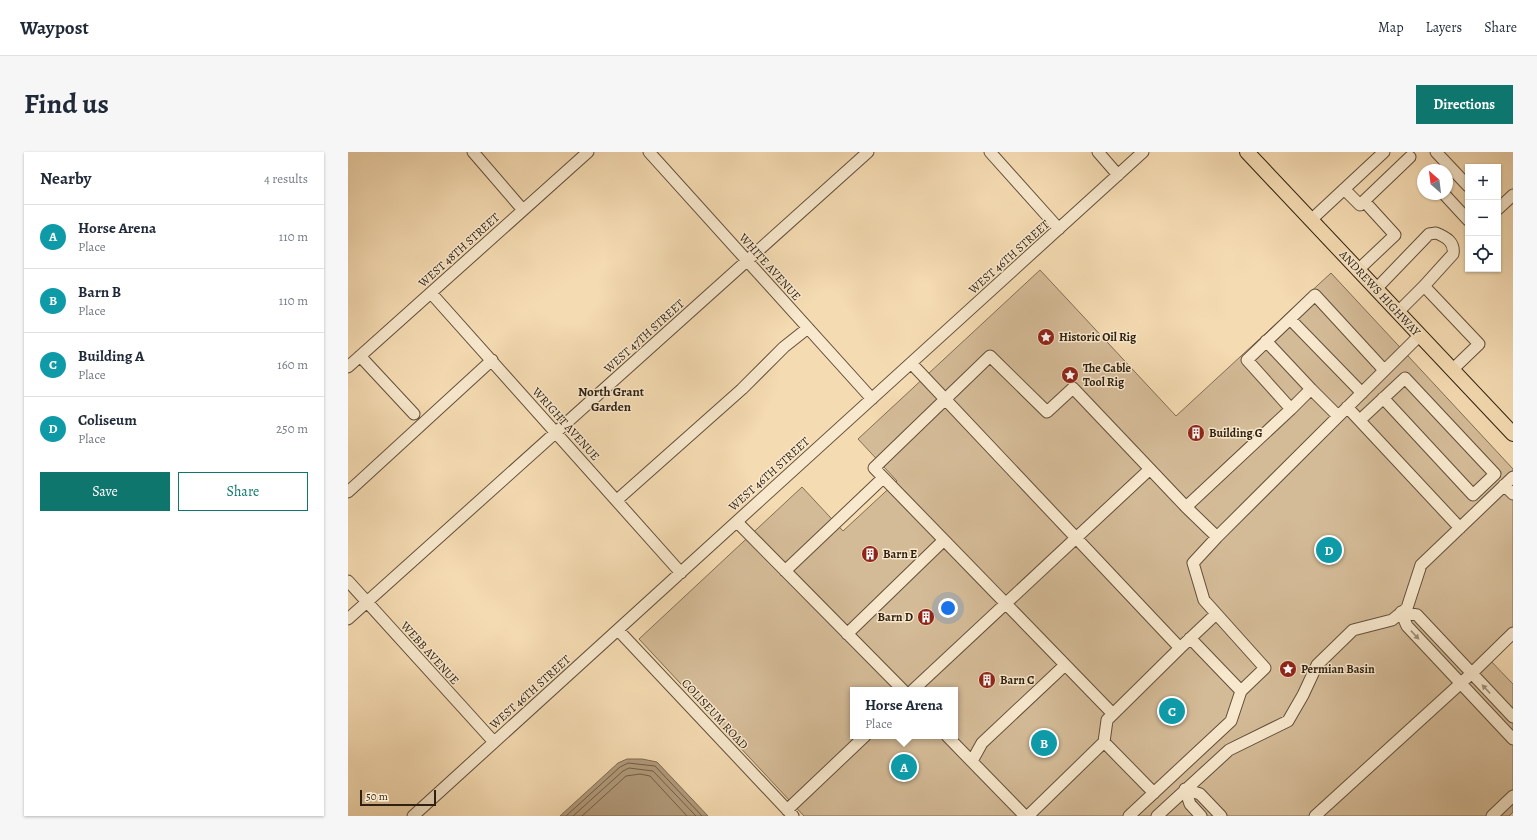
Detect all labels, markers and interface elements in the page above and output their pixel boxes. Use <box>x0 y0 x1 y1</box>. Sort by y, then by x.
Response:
text: Waypost <box>20 15 89 41</box>
text: Map <box>1378 18 1404 37</box>
text: Layers <box>1426 18 1462 37</box>
text: Share <box>1484 18 1517 37</box>
text: Find us <box>24 85 109 123</box>
button: Directions <box>1416 85 1513 124</box>
north arrow <box>1417 164 1453 200</box>
map controls <box>1465 164 1501 272</box>
button: + <box>1465 164 1501 200</box>
text: Nearby <box>40 167 91 190</box>
text: 4 results <box>264 170 308 187</box>
button: − <box>1465 200 1501 236</box>
street label: WEST 48TH STREET <box>414 209 503 291</box>
street label: WEST 46TH STREET <box>964 216 1053 298</box>
text: Horse Arena <box>78 218 156 238</box>
text: A <box>49 228 57 245</box>
text: 110 m <box>279 228 308 245</box>
street label: WHITE AVENUE <box>735 229 804 304</box>
button: locate <box>1465 236 1501 272</box>
text: Place <box>78 238 106 255</box>
street label: ANDREWS HIGHWAY <box>1335 246 1425 340</box>
text: Barn B <box>78 282 121 302</box>
text: B <box>49 292 57 309</box>
text: 110 m <box>279 292 308 309</box>
street label: WEST 47TH STREET <box>600 295 688 377</box>
text: Place <box>78 302 106 319</box>
place icon: Historic Oil Rig <box>1036 327 1056 347</box>
place label: Historic Oil Rig <box>1059 329 1137 345</box>
text: Building A <box>78 346 144 366</box>
text: C <box>49 356 57 373</box>
text: 160 m <box>277 356 308 373</box>
place label: The Cable Tool Rig <box>1083 360 1131 390</box>
place icon: The Cable Tool Rig <box>1060 365 1080 385</box>
text: Place <box>78 366 106 383</box>
street label: WRIGHT AVENUE <box>528 383 603 464</box>
district label: North Grant Garden <box>578 383 645 415</box>
text: Coliseum <box>78 410 137 430</box>
text: D <box>48 420 58 437</box>
text: 250 m <box>276 420 308 437</box>
building icon: Building G <box>1186 423 1206 443</box>
place label: Building G <box>1209 425 1263 441</box>
text: Place <box>78 430 106 447</box>
street label: WEST 46TH STREET <box>724 433 813 515</box>
button: Save <box>40 472 170 511</box>
button: Share <box>178 472 308 511</box>
pin: D <box>1316 535 1342 565</box>
building icon: Barn E <box>860 544 880 564</box>
place label: Barn E <box>883 546 917 562</box>
your location <box>938 598 958 618</box>
building icon: Barn D <box>916 607 936 627</box>
place label: Barn D <box>878 609 913 625</box>
street label: WEBB AVENUE <box>397 617 463 688</box>
one-way arrow <box>1410 630 1420 640</box>
street label: WEST 46TH STREET <box>485 651 574 733</box>
place icon: Permian Basin <box>1278 659 1298 679</box>
place label: Permian Basin <box>1301 661 1375 677</box>
building icon: Barn C <box>977 670 997 690</box>
place label: Barn C <box>1000 672 1034 688</box>
street label: COLISEUM ROAD <box>678 675 752 753</box>
one-way arrow <box>1482 684 1491 694</box>
popup <box>850 687 958 739</box>
text: Horse Arena <box>865 695 943 715</box>
pin: C <box>1159 696 1185 726</box>
text: Place <box>865 715 892 732</box>
pin: B <box>1031 728 1057 758</box>
pin: A <box>891 752 917 782</box>
scale bar <box>360 788 436 807</box>
text: 50 m <box>366 789 388 804</box>

